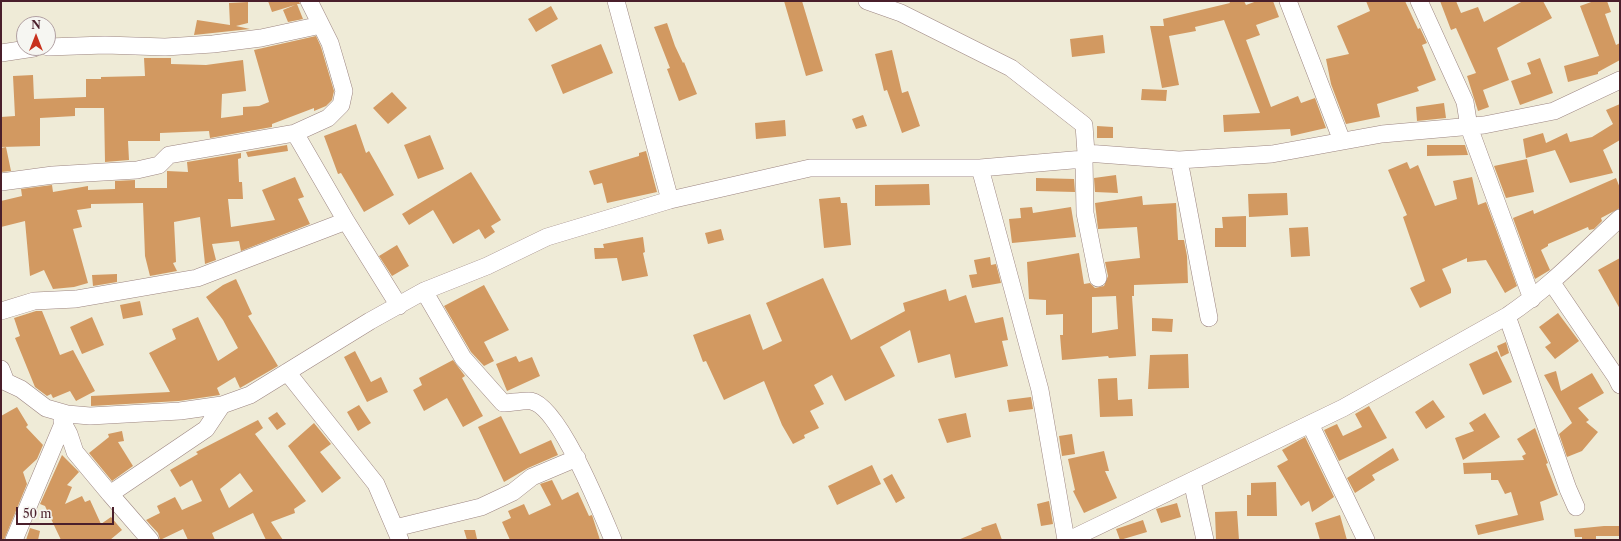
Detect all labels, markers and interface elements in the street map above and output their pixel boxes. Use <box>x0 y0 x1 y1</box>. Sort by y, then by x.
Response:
north arrow <box>16 16 56 56</box>
text: N <box>31 18 41 32</box>
scale bar <box>18 499 116 525</box>
text: 50 m <box>23 506 52 521</box>

